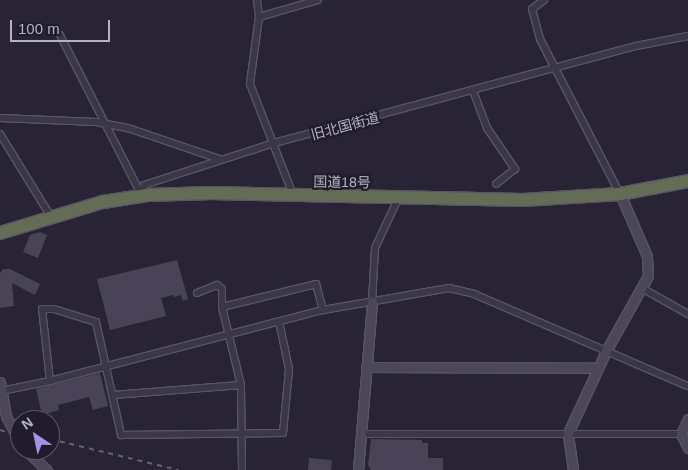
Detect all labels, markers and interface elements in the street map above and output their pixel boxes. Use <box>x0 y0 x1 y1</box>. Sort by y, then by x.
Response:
scale bar <box>12 10 112 42</box>
text: 100 m <box>18 20 60 37</box>
street label: 旧北国街道 <box>309 109 381 143</box>
street label: 国道18号 <box>313 173 371 191</box>
north arrow <box>10 410 60 460</box>
text: N <box>19 414 36 433</box>

